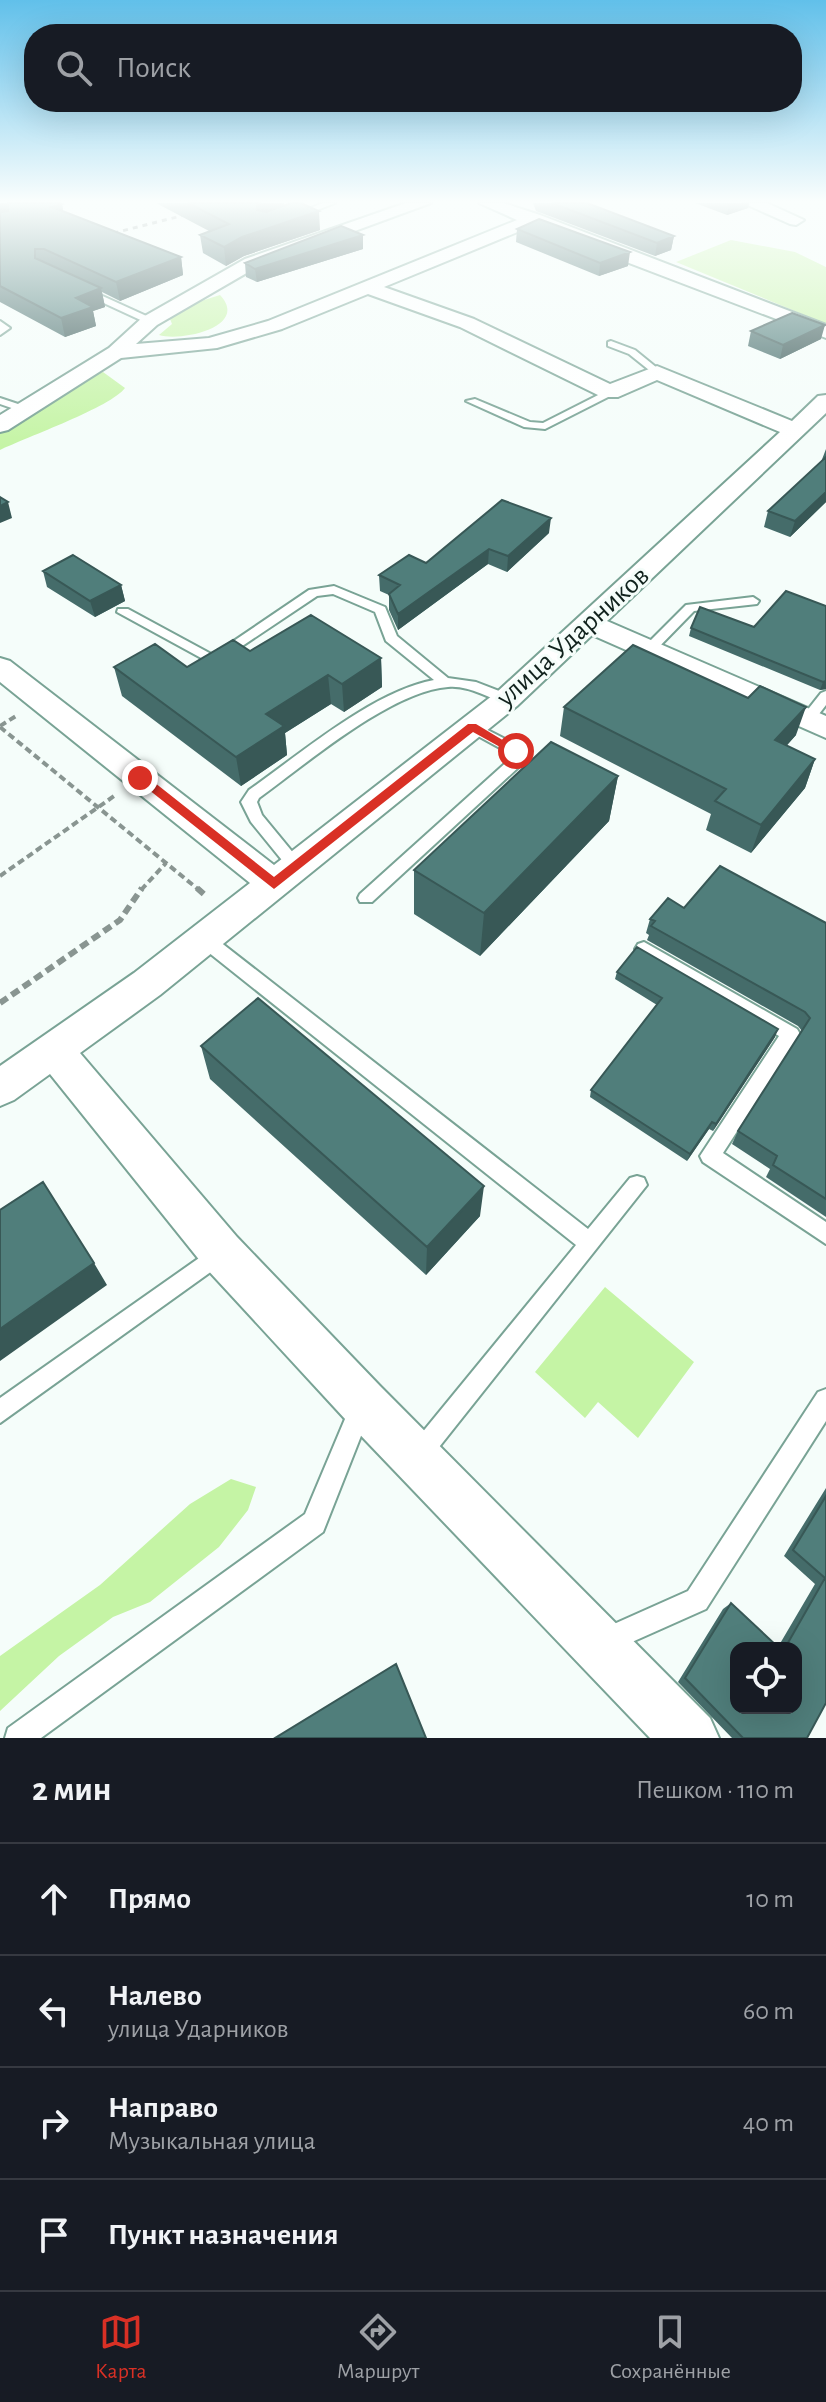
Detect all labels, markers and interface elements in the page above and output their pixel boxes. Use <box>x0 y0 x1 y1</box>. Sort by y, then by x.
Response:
search box <box>24 24 802 112</box>
icon: search <box>52 46 96 90</box>
text: Поиск <box>116 53 191 83</box>
street label: улица Ударников <box>491 562 655 713</box>
route start <box>498 733 534 769</box>
route end <box>122 760 158 796</box>
map controls <box>730 1642 802 1714</box>
button: locate <box>730 1642 802 1714</box>
text: 2 мин <box>32 1773 112 1807</box>
text: Пешком · 110 m <box>636 1777 794 1803</box>
icon: ahead <box>32 1877 76 1921</box>
text: Прямо <box>108 1884 191 1914</box>
text: 10 m <box>746 1886 794 1912</box>
text: Налево <box>108 1981 202 2011</box>
icon: left <box>32 1989 76 2033</box>
text: 60 m <box>743 1998 794 2024</box>
text: улица Ударников <box>108 2016 288 2042</box>
text: Направо <box>108 2093 218 2123</box>
icon: right <box>32 2101 76 2145</box>
text: 40 m <box>743 2110 794 2136</box>
text: Музыкальная улица <box>108 2128 316 2154</box>
icon: arrive <box>32 2213 76 2257</box>
text: Пункт назначения <box>108 2220 339 2250</box>
tab: Карта <box>95 2310 147 2384</box>
tab: Маршрут <box>337 2310 419 2384</box>
tab: Сохранённые <box>609 2310 731 2384</box>

